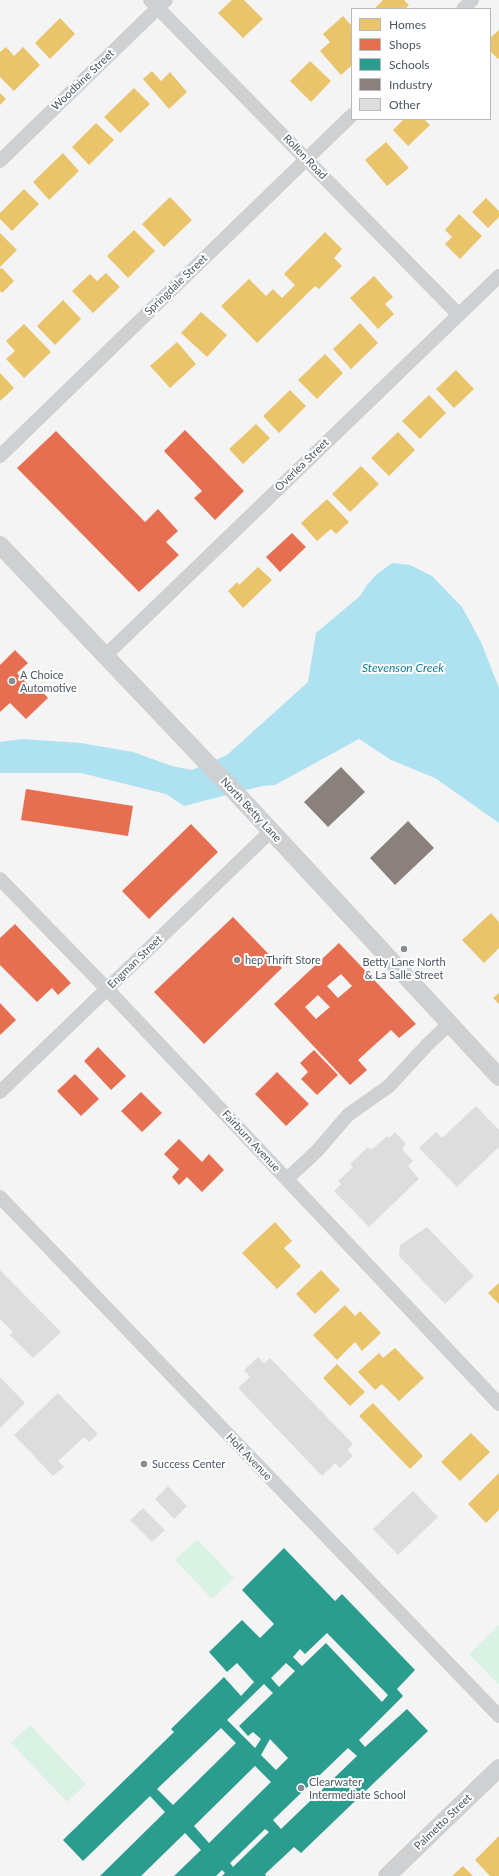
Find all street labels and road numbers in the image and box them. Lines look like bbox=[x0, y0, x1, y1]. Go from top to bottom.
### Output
street label: Woodbine Street bbox=[49, 47, 117, 113]
street label: Rollen Road bbox=[280, 132, 330, 182]
street label: Springdale Street bbox=[142, 252, 210, 318]
street label: Overlea Street bbox=[272, 436, 332, 494]
street label: North Betty Lane bbox=[218, 775, 284, 845]
street label: Engman Street bbox=[105, 933, 165, 991]
street label: Fairburn Avenue bbox=[219, 1108, 283, 1174]
street label: Holt Avenue bbox=[223, 1431, 275, 1483]
street label: Palmetto Street bbox=[412, 1791, 474, 1853]

